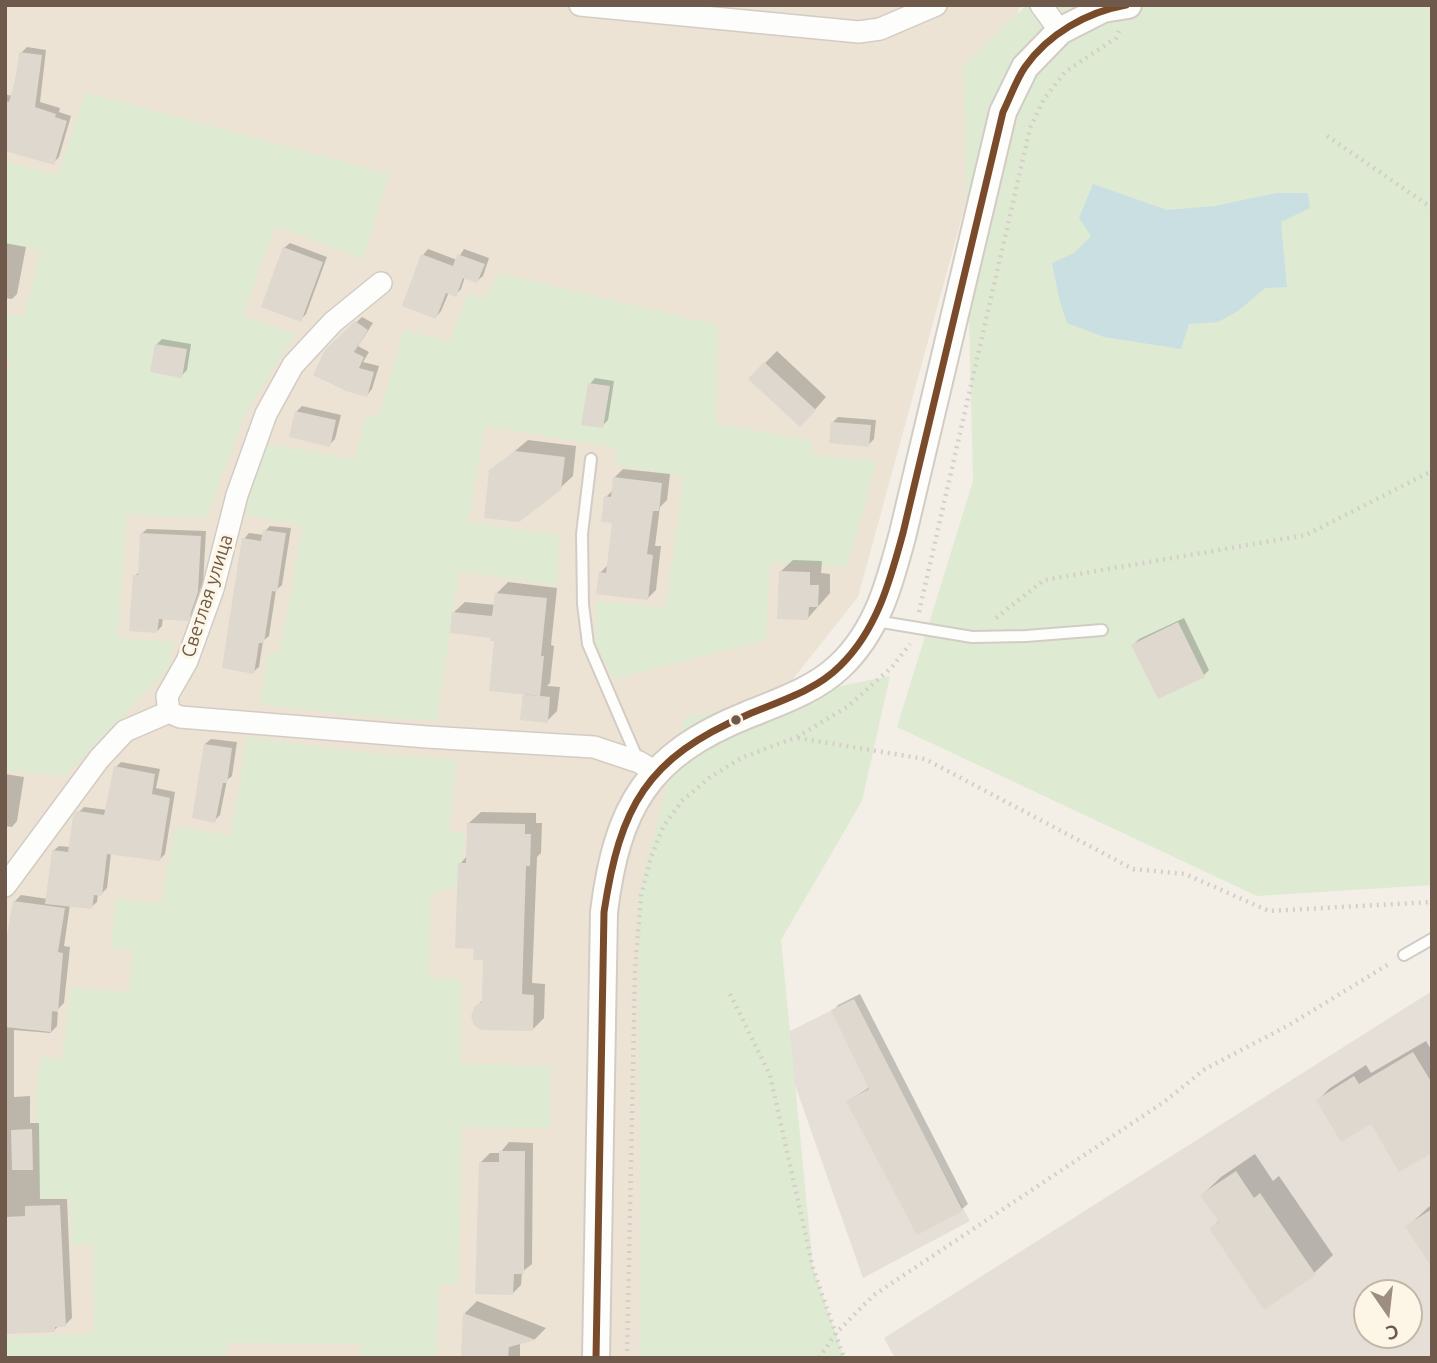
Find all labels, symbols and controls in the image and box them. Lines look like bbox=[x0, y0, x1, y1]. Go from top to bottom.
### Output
street label: Светлая улица bbox=[176, 532, 238, 660]
unlabelled marker bbox=[729, 713, 743, 727]
north arrow bbox=[1353, 1279, 1423, 1349]
text: С bbox=[1384, 1320, 1401, 1345]

